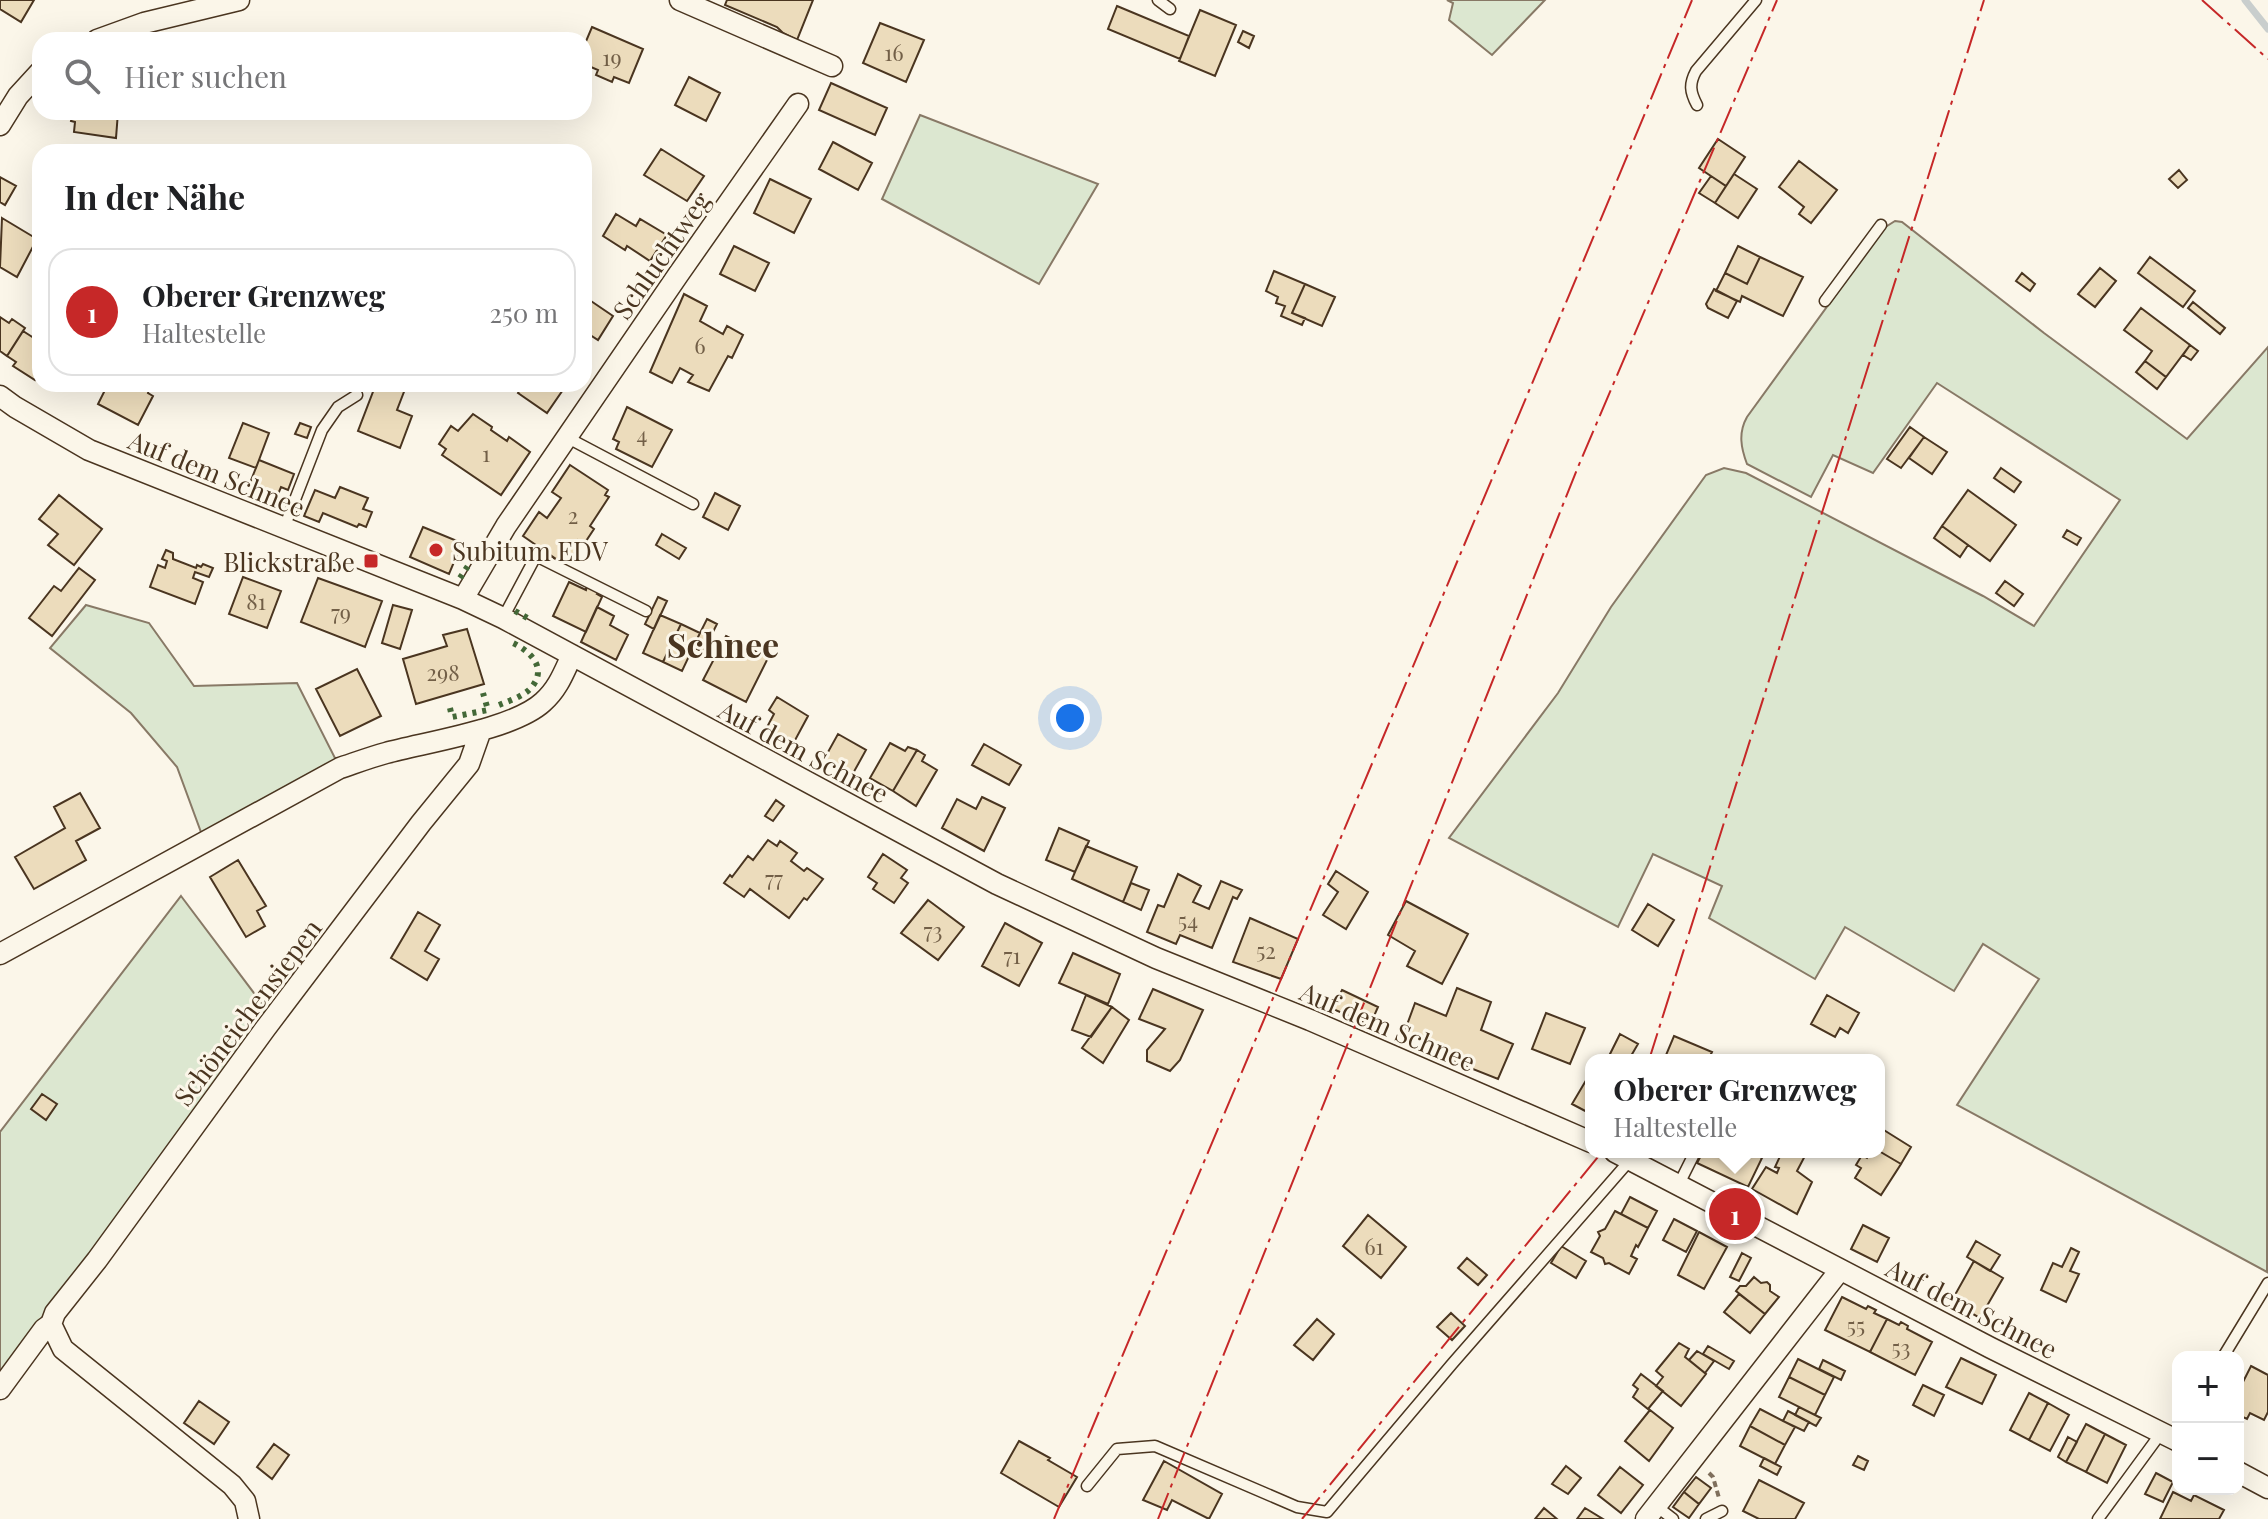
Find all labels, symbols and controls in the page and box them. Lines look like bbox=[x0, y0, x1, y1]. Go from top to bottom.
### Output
search box bbox=[32, 32, 592, 120]
house number: 16 bbox=[884, 37, 904, 67]
house number: 19 bbox=[602, 42, 622, 72]
icon: search bbox=[60, 54, 104, 98]
text: Hier suchen bbox=[124, 56, 287, 96]
text: In der Nähe bbox=[64, 173, 245, 219]
street label: Schluchtweg bbox=[604, 184, 718, 326]
text: Oberer Grenzweg bbox=[142, 275, 385, 315]
text: 1 bbox=[87, 295, 97, 330]
text: 250 m bbox=[490, 295, 558, 330]
text: Haltestelle bbox=[142, 315, 266, 350]
house number: 6 bbox=[694, 330, 706, 360]
house number: 4 bbox=[637, 419, 648, 449]
street label: Auf dem Schnee bbox=[123, 421, 310, 524]
house number: 1 bbox=[482, 438, 490, 468]
house number: 2 bbox=[568, 500, 578, 530]
place label: Subitum EDV bbox=[452, 533, 608, 568]
marker: Subitum EDV bbox=[427, 541, 445, 559]
place label: Blickstraße bbox=[223, 544, 355, 579]
marker: Blickstraße bbox=[362, 552, 380, 570]
house number: 81 bbox=[246, 586, 266, 616]
house number: 79 bbox=[331, 597, 351, 627]
district label: Schnee bbox=[667, 621, 779, 667]
house number: 298 bbox=[426, 657, 460, 687]
street label: Auf dem Schnee bbox=[712, 691, 895, 810]
your location bbox=[1050, 698, 1090, 738]
house number: 77 bbox=[765, 863, 783, 893]
house number: 54 bbox=[1178, 905, 1198, 935]
street label: Schöneichensiepen bbox=[165, 911, 329, 1112]
house number: 73 bbox=[924, 915, 942, 945]
house number: 52 bbox=[1256, 935, 1276, 965]
house number: 71 bbox=[1003, 940, 1021, 970]
street label: Auf dem Schnee bbox=[1294, 973, 1481, 1079]
popup bbox=[1585, 1054, 1885, 1158]
text: Oberer Grenzweg bbox=[1613, 1069, 1857, 1109]
text: Haltestelle bbox=[1613, 1109, 1737, 1144]
pin: 1 bbox=[1709, 1184, 1761, 1244]
house number: 61 bbox=[1364, 1231, 1384, 1261]
street label: Auf dem Schnee bbox=[1880, 1249, 2063, 1366]
house number: 55 bbox=[1847, 1310, 1865, 1340]
house number: 53 bbox=[1891, 1332, 1911, 1362]
map controls bbox=[2172, 1351, 2244, 1495]
button: + bbox=[2172, 1351, 2244, 1423]
button: − bbox=[2172, 1423, 2244, 1495]

